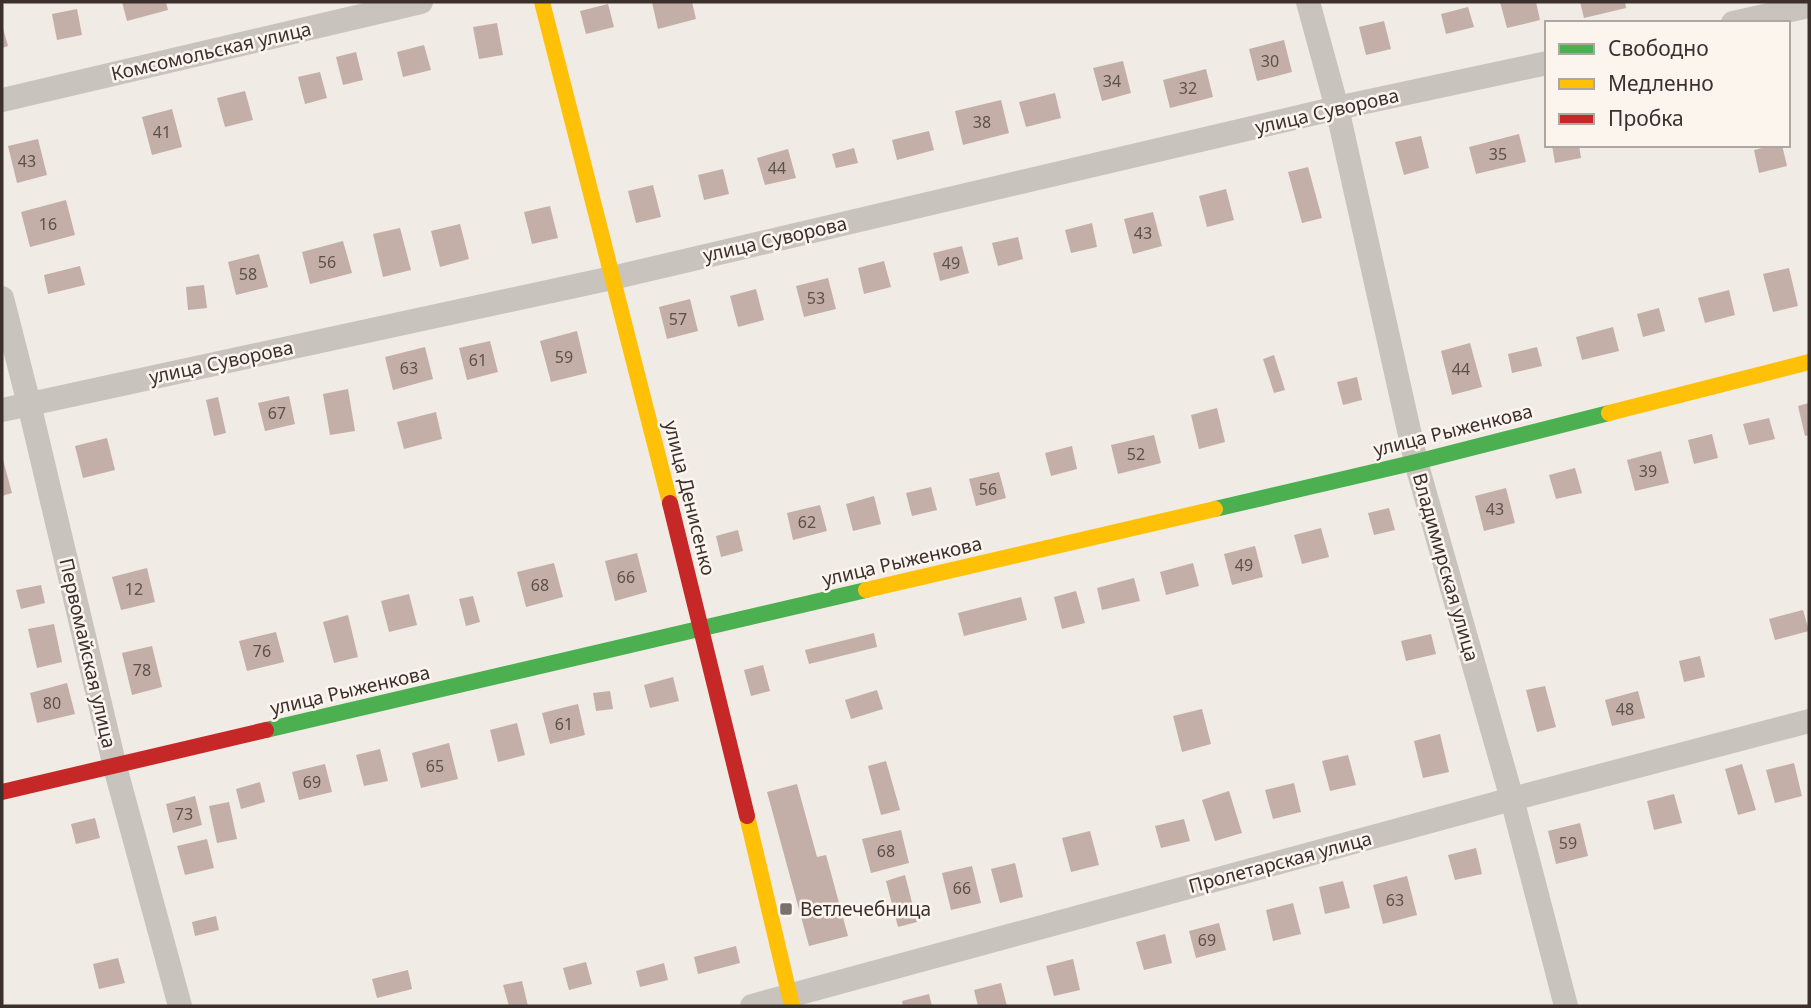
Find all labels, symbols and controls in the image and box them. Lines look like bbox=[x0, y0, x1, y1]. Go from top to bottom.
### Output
street label: Комсомольская улица bbox=[108, 15, 314, 87]
legend bbox=[1545, 21, 1790, 147]
text: Свободно bbox=[1608, 34, 1709, 62]
house number: 30 bbox=[1261, 50, 1279, 72]
text: Медленно bbox=[1608, 69, 1714, 97]
house number: 34 bbox=[1103, 70, 1121, 92]
house number: 32 bbox=[1179, 77, 1197, 99]
street label: улица Суворова bbox=[1253, 82, 1401, 140]
text: Пробка bbox=[1608, 104, 1684, 132]
house number: 38 bbox=[973, 111, 991, 133]
house number: 41 bbox=[153, 121, 171, 143]
house number: 35 bbox=[1489, 143, 1507, 165]
house number: 43 bbox=[18, 150, 36, 172]
house number: 44 bbox=[768, 157, 786, 179]
street label: улица Суворова bbox=[701, 210, 849, 268]
house number: 16 bbox=[39, 213, 57, 235]
house number: 43 bbox=[1134, 222, 1152, 244]
house number: 56 bbox=[318, 251, 336, 273]
house number: 49 bbox=[942, 252, 960, 274]
house number: 58 bbox=[239, 263, 257, 285]
house number: 53 bbox=[807, 287, 825, 309]
house number: 57 bbox=[669, 308, 687, 330]
street label: улица Суворова bbox=[147, 334, 295, 390]
house number: 59 bbox=[555, 346, 573, 368]
house number: 61 bbox=[469, 349, 487, 371]
house number: 63 bbox=[400, 357, 418, 379]
house number: 44 bbox=[1452, 358, 1470, 380]
street label: улица Рыженкова bbox=[1371, 398, 1535, 462]
house number: 67 bbox=[268, 402, 286, 424]
street label: улица Денисенко bbox=[658, 418, 722, 578]
house number: 52 bbox=[1127, 443, 1145, 465]
house number: 39 bbox=[1639, 460, 1657, 482]
street label: Владимирская улица bbox=[1407, 470, 1485, 664]
house number: 56 bbox=[979, 478, 997, 500]
house number: 43 bbox=[1486, 498, 1504, 520]
house number: 62 bbox=[798, 511, 816, 533]
street label: улица Рыженкова bbox=[820, 530, 984, 592]
house number: 49 bbox=[1235, 554, 1253, 576]
street label: Первомайская улица bbox=[53, 555, 123, 751]
house number: 66 bbox=[617, 566, 635, 588]
house number: 68 bbox=[531, 574, 549, 596]
house number: 12 bbox=[125, 578, 143, 600]
house number: 76 bbox=[253, 640, 271, 662]
house number: 78 bbox=[133, 659, 151, 681]
street label: улица Рыженкова bbox=[268, 659, 432, 721]
house number: 80 bbox=[43, 692, 61, 714]
house number: 48 bbox=[1616, 698, 1634, 720]
house number: 61 bbox=[555, 713, 573, 735]
house number: 65 bbox=[426, 755, 444, 777]
house number: 69 bbox=[303, 771, 321, 793]
house number: 73 bbox=[175, 803, 193, 825]
street label: Пролетарская улица bbox=[1186, 825, 1374, 899]
house number: 59 bbox=[1559, 832, 1577, 854]
house number: 68 bbox=[877, 840, 895, 862]
house number: 66 bbox=[953, 877, 971, 899]
house number: 63 bbox=[1386, 889, 1404, 911]
place label: Ветлечебница bbox=[800, 896, 931, 922]
marker: Ветлечебница bbox=[778, 901, 794, 917]
house number: 69 bbox=[1198, 929, 1216, 951]

